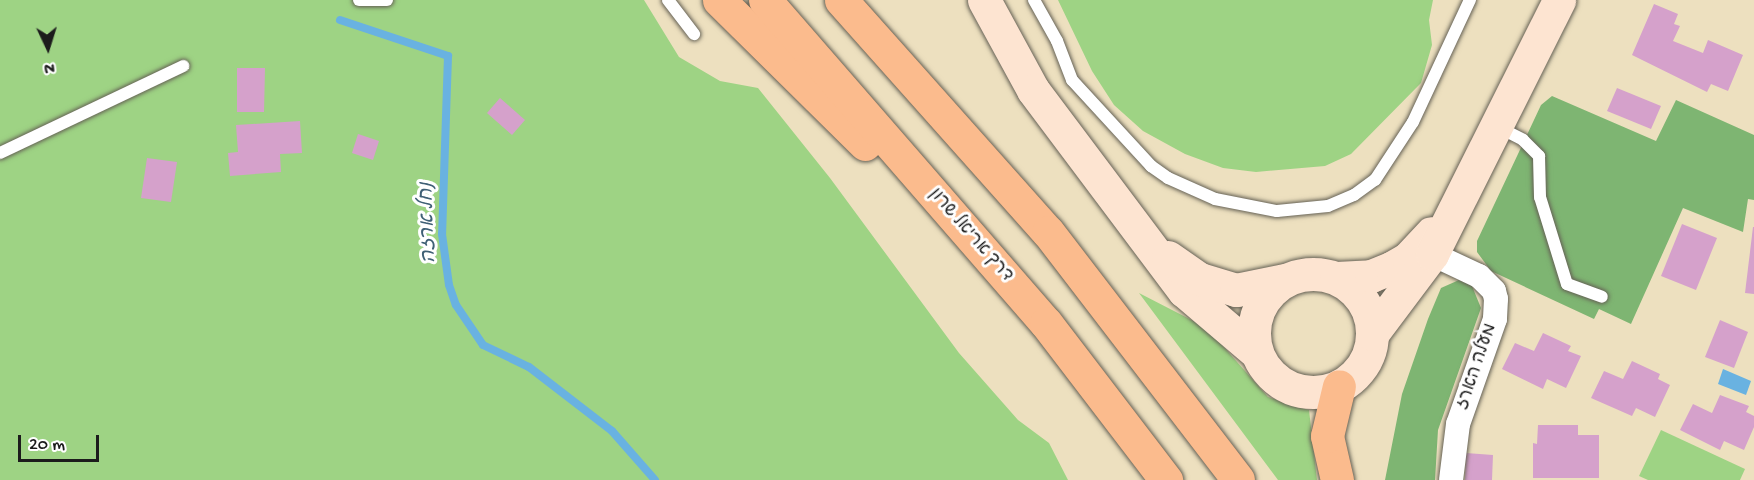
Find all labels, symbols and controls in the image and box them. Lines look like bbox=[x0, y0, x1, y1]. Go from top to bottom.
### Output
north arrow bbox=[18, 18, 78, 78]
text: N bbox=[43, 57, 55, 76]
water label: נחל ארזה bbox=[416, 182, 442, 264]
street label: דרך אריאל שרון bbox=[923, 185, 1017, 287]
street label: מעלה הארז bbox=[1453, 321, 1503, 413]
scale bar bbox=[21, 423, 102, 461]
text: 20 m bbox=[29, 435, 65, 456]

